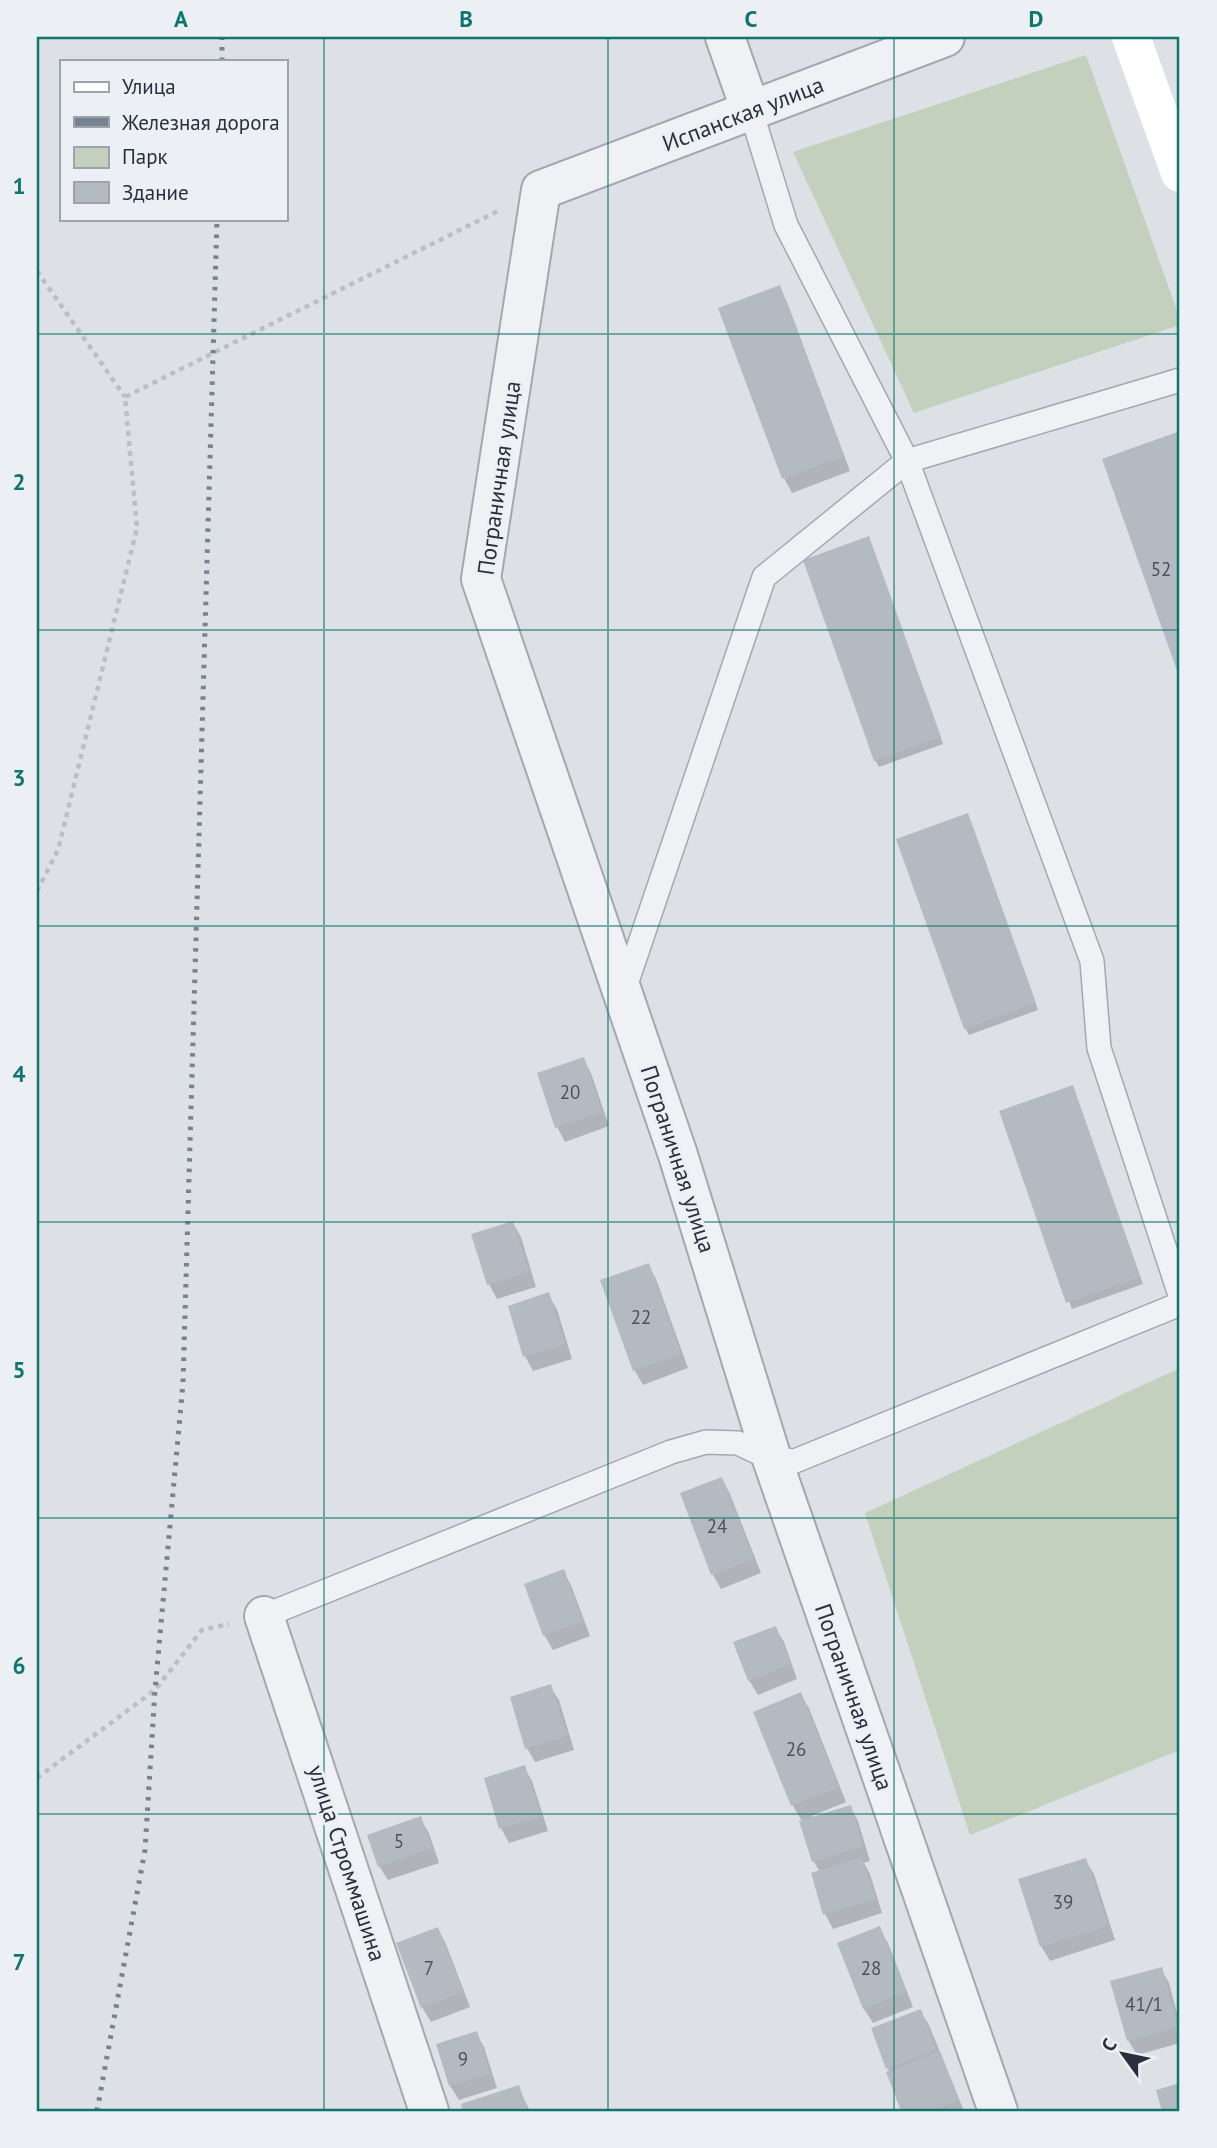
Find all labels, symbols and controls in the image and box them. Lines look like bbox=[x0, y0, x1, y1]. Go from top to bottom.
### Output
text: A bbox=[174, 4, 188, 33]
text: B bbox=[459, 4, 473, 33]
text: C bbox=[745, 4, 758, 33]
text: D bbox=[1029, 4, 1043, 33]
legend bbox=[60, 60, 287, 220]
street label: Испанская улица bbox=[658, 69, 828, 158]
text: Улица bbox=[122, 73, 176, 100]
text: Железная дорога bbox=[121, 109, 280, 136]
text: Парк bbox=[122, 143, 168, 170]
text: 1 bbox=[12, 171, 26, 200]
text: Здание bbox=[122, 179, 189, 206]
street label: Пограничная улица bbox=[471, 379, 526, 577]
text: 2 bbox=[12, 467, 26, 496]
house number: 52 bbox=[1151, 557, 1171, 581]
text: 3 bbox=[12, 763, 26, 792]
text: 4 bbox=[12, 1059, 26, 1088]
street label: Пограничная улица bbox=[634, 1061, 722, 1256]
house number: 20 bbox=[560, 1080, 580, 1104]
house number: 22 bbox=[631, 1305, 651, 1329]
text: 5 bbox=[12, 1355, 26, 1384]
house number: 24 bbox=[707, 1514, 727, 1538]
street label: Пограничная улица bbox=[809, 1600, 900, 1794]
text: 6 bbox=[12, 1651, 26, 1680]
house number: 26 bbox=[786, 1737, 806, 1761]
street label: улица Строммашина bbox=[302, 1761, 393, 1965]
house number: 5 bbox=[394, 1829, 404, 1853]
house number: 39 bbox=[1053, 1890, 1073, 1914]
text: 7 bbox=[12, 1947, 26, 1976]
house number: 7 bbox=[424, 1956, 434, 1980]
house number: 28 bbox=[861, 1956, 881, 1980]
house number: 41/1 bbox=[1125, 1992, 1163, 2016]
north arrow bbox=[1088, 2018, 1158, 2088]
text: С bbox=[1096, 2033, 1122, 2056]
house number: 9 bbox=[458, 2047, 468, 2071]

